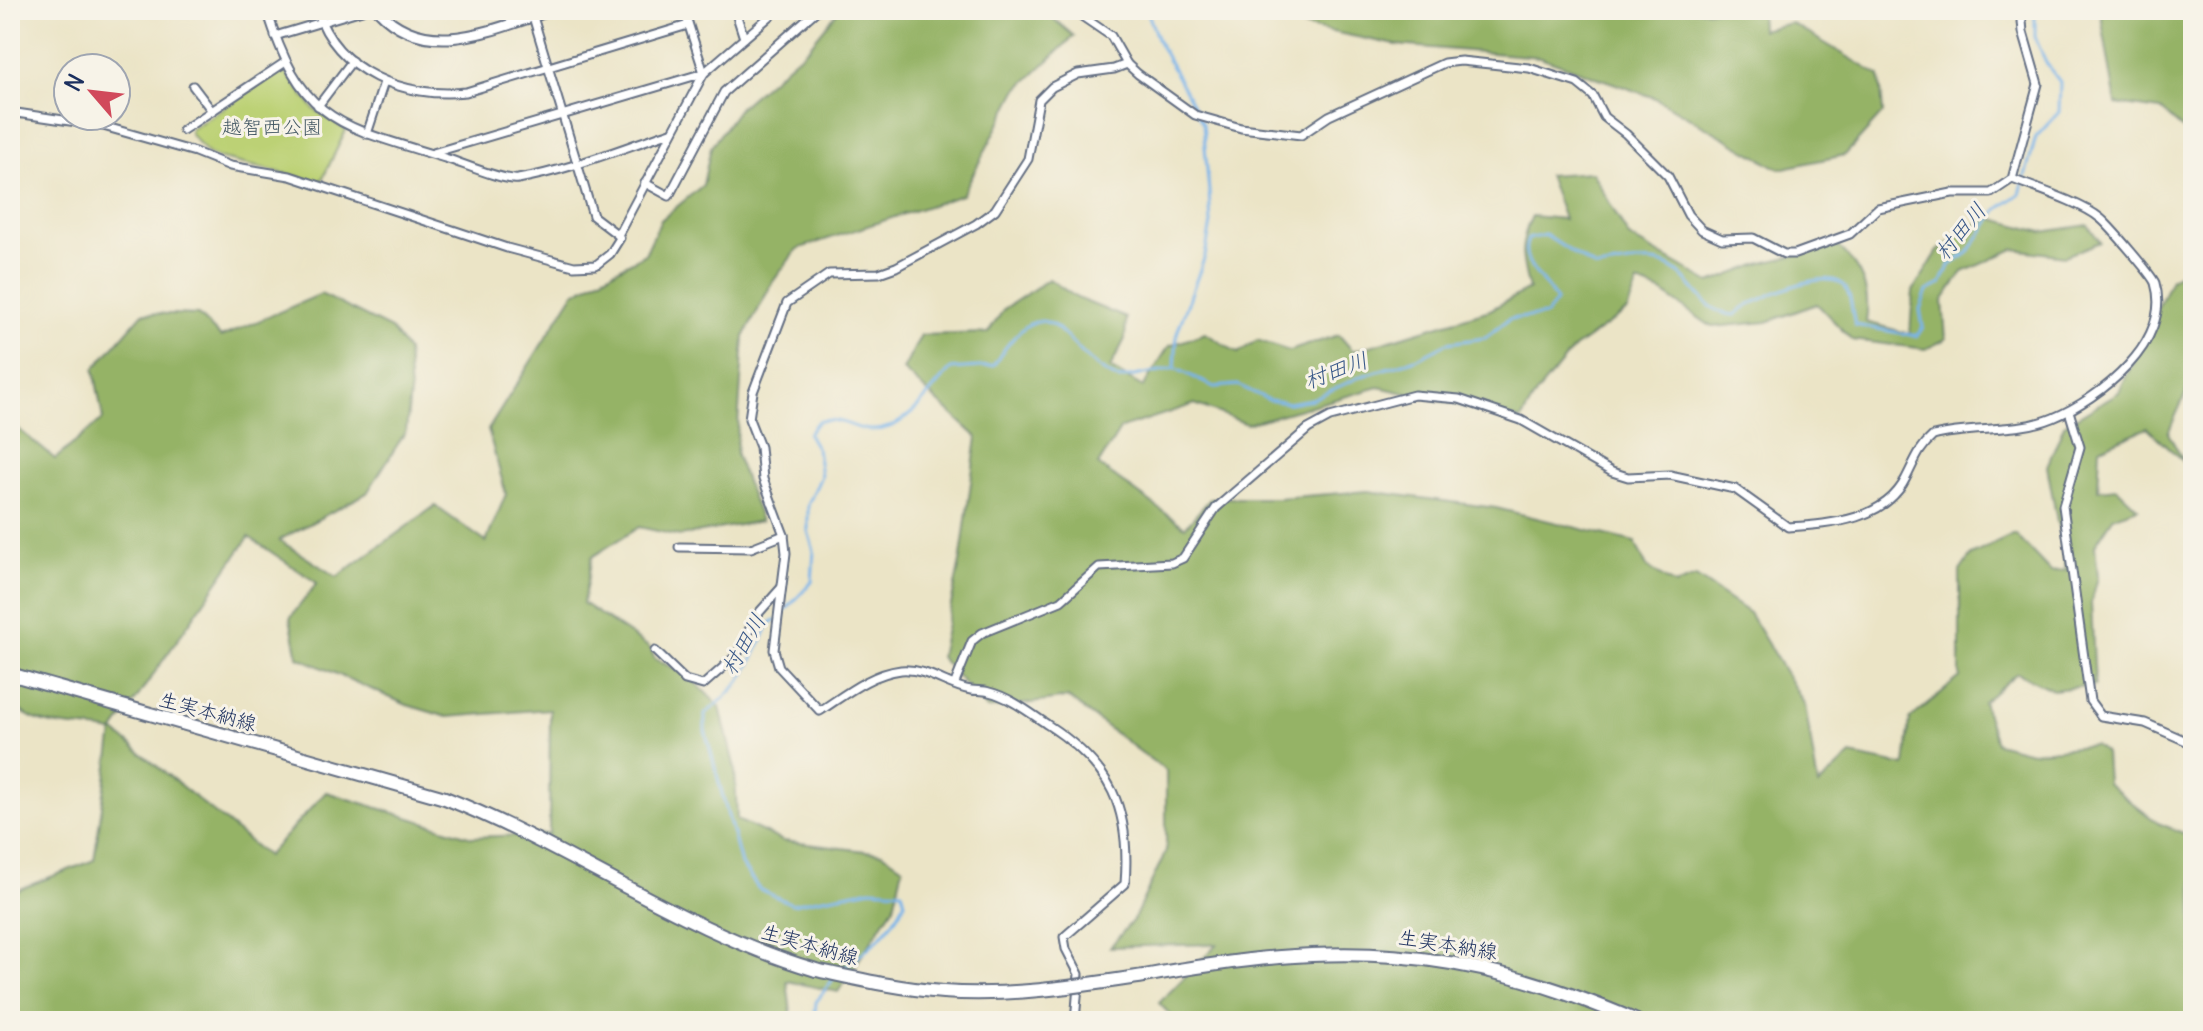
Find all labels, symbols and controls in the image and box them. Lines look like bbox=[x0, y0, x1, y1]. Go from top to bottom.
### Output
north arrow bbox=[52, 52, 132, 132]
text: N bbox=[58, 69, 90, 96]
park label: 越智西公園 bbox=[222, 114, 322, 139]
water label: 村田川 bbox=[1928, 197, 1992, 265]
water label: 村田川 bbox=[1300, 346, 1372, 394]
water label: 村田川 bbox=[714, 608, 772, 680]
street label: 生実本納線 bbox=[156, 686, 260, 736]
street label: 生実本納線 bbox=[758, 918, 862, 970]
street label: 生実本納線 bbox=[1397, 924, 1499, 964]

